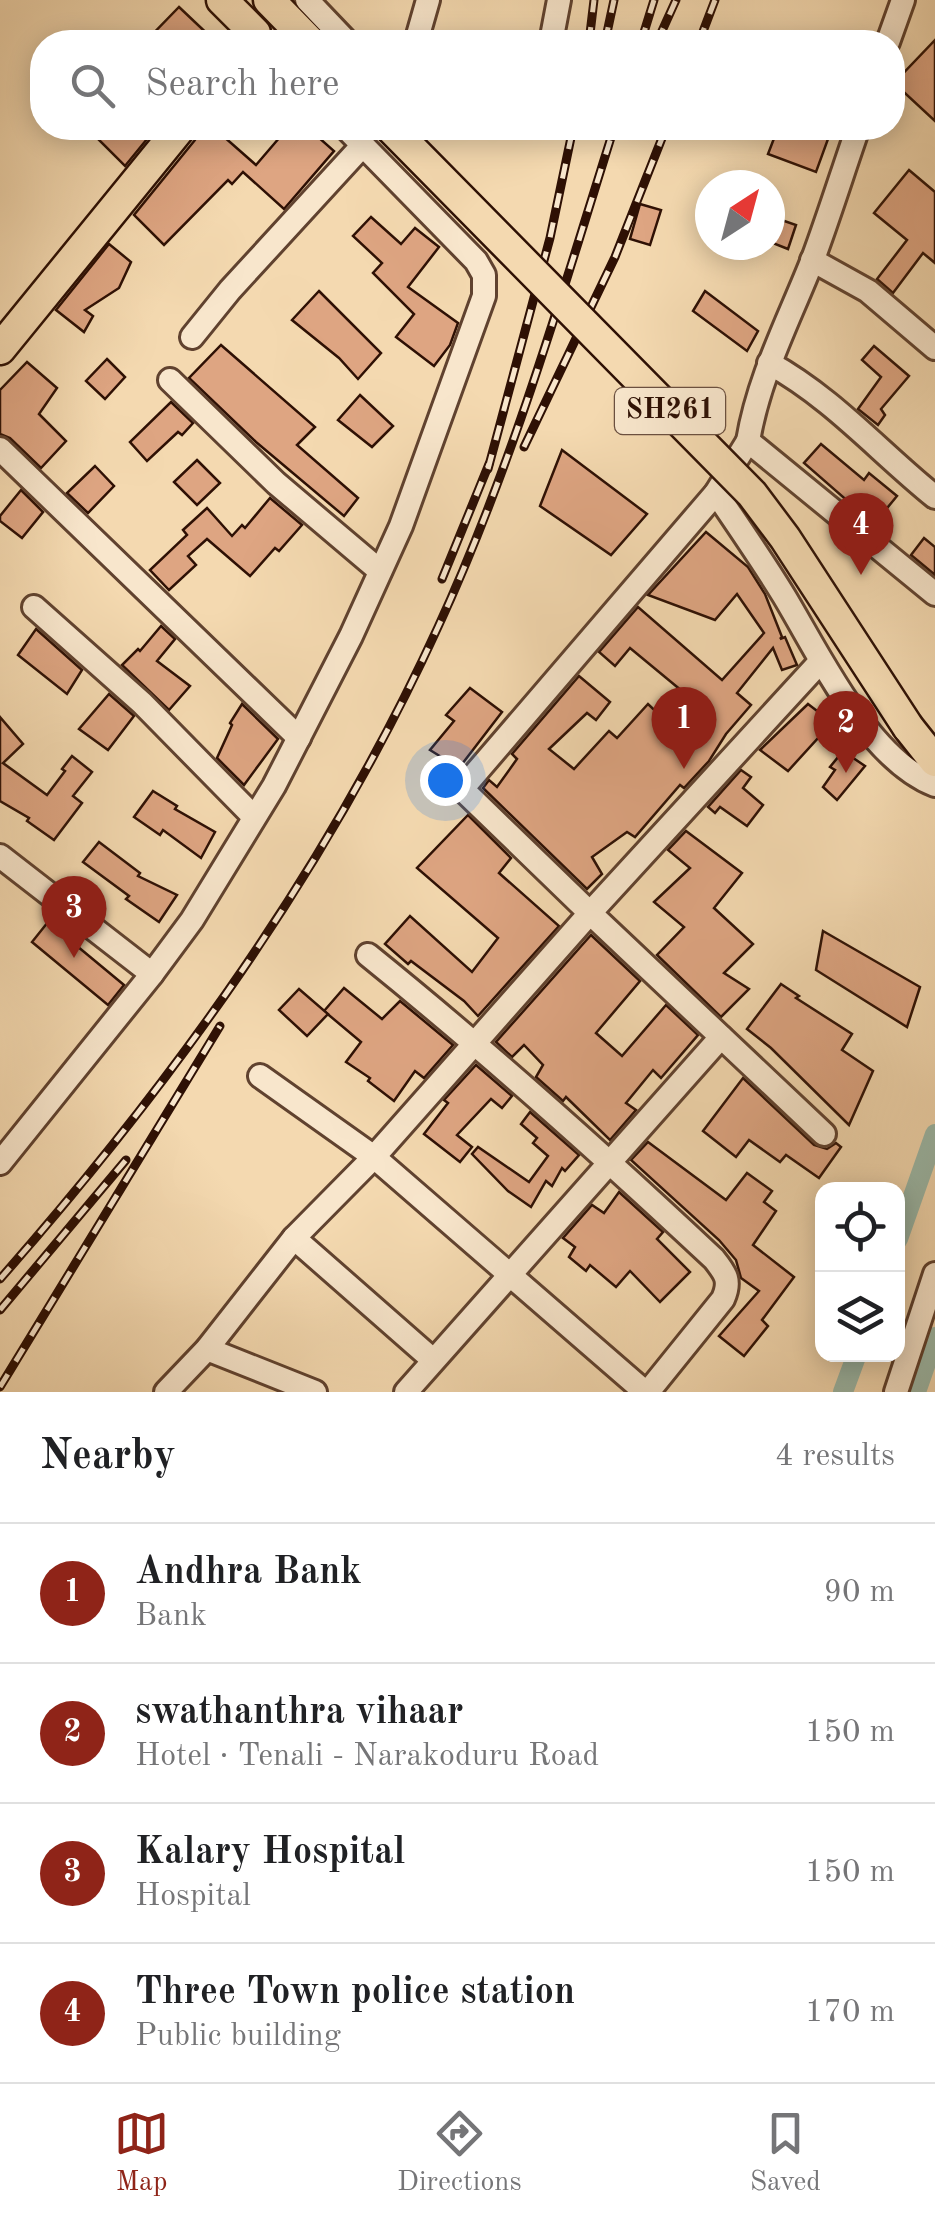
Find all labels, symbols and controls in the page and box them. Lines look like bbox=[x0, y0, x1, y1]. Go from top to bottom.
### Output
search box bbox=[30, 30, 905, 140]
icon: search bbox=[65, 58, 120, 113]
text: Search here bbox=[145, 66, 340, 104]
north arrow bbox=[695, 170, 785, 260]
road number: SH261 bbox=[615, 388, 725, 434]
pin: 4 bbox=[828, 492, 894, 575]
pin: 1 bbox=[652, 686, 716, 769]
pin: 2 bbox=[814, 690, 878, 773]
your location bbox=[420, 755, 471, 806]
pin: 3 bbox=[42, 876, 106, 958]
map controls bbox=[815, 1182, 905, 1362]
button: locate bbox=[815, 1182, 905, 1272]
button: layers bbox=[815, 1272, 905, 1362]
text: Nearby bbox=[40, 1436, 176, 1478]
text: 4 results bbox=[775, 1441, 895, 1473]
text: Andhra Bank bbox=[135, 1554, 362, 1592]
text: 1 bbox=[63, 1577, 82, 1609]
text: 90 m bbox=[824, 1577, 895, 1609]
text: Bank bbox=[135, 1601, 207, 1633]
text: swathanthra vihaar bbox=[135, 1694, 463, 1732]
text: 2 bbox=[63, 1717, 82, 1749]
text: 150 m bbox=[805, 1717, 895, 1749]
text: Hotel · Tenali - Narakoduru Road bbox=[135, 1741, 599, 1773]
text: Kalary Hospital bbox=[135, 1834, 405, 1872]
text: 3 bbox=[63, 1857, 82, 1889]
text: 150 m bbox=[805, 1857, 895, 1889]
text: Hospital bbox=[135, 1881, 251, 1913]
text: Three Town police station bbox=[135, 1974, 575, 2012]
text: 4 bbox=[63, 1997, 82, 2029]
text: 170 m bbox=[805, 1997, 895, 2029]
text: Public building bbox=[135, 2021, 341, 2053]
tab: Map bbox=[114, 2106, 169, 2201]
tab: Directions bbox=[397, 2106, 522, 2201]
tab: Saved bbox=[750, 2106, 821, 2201]

